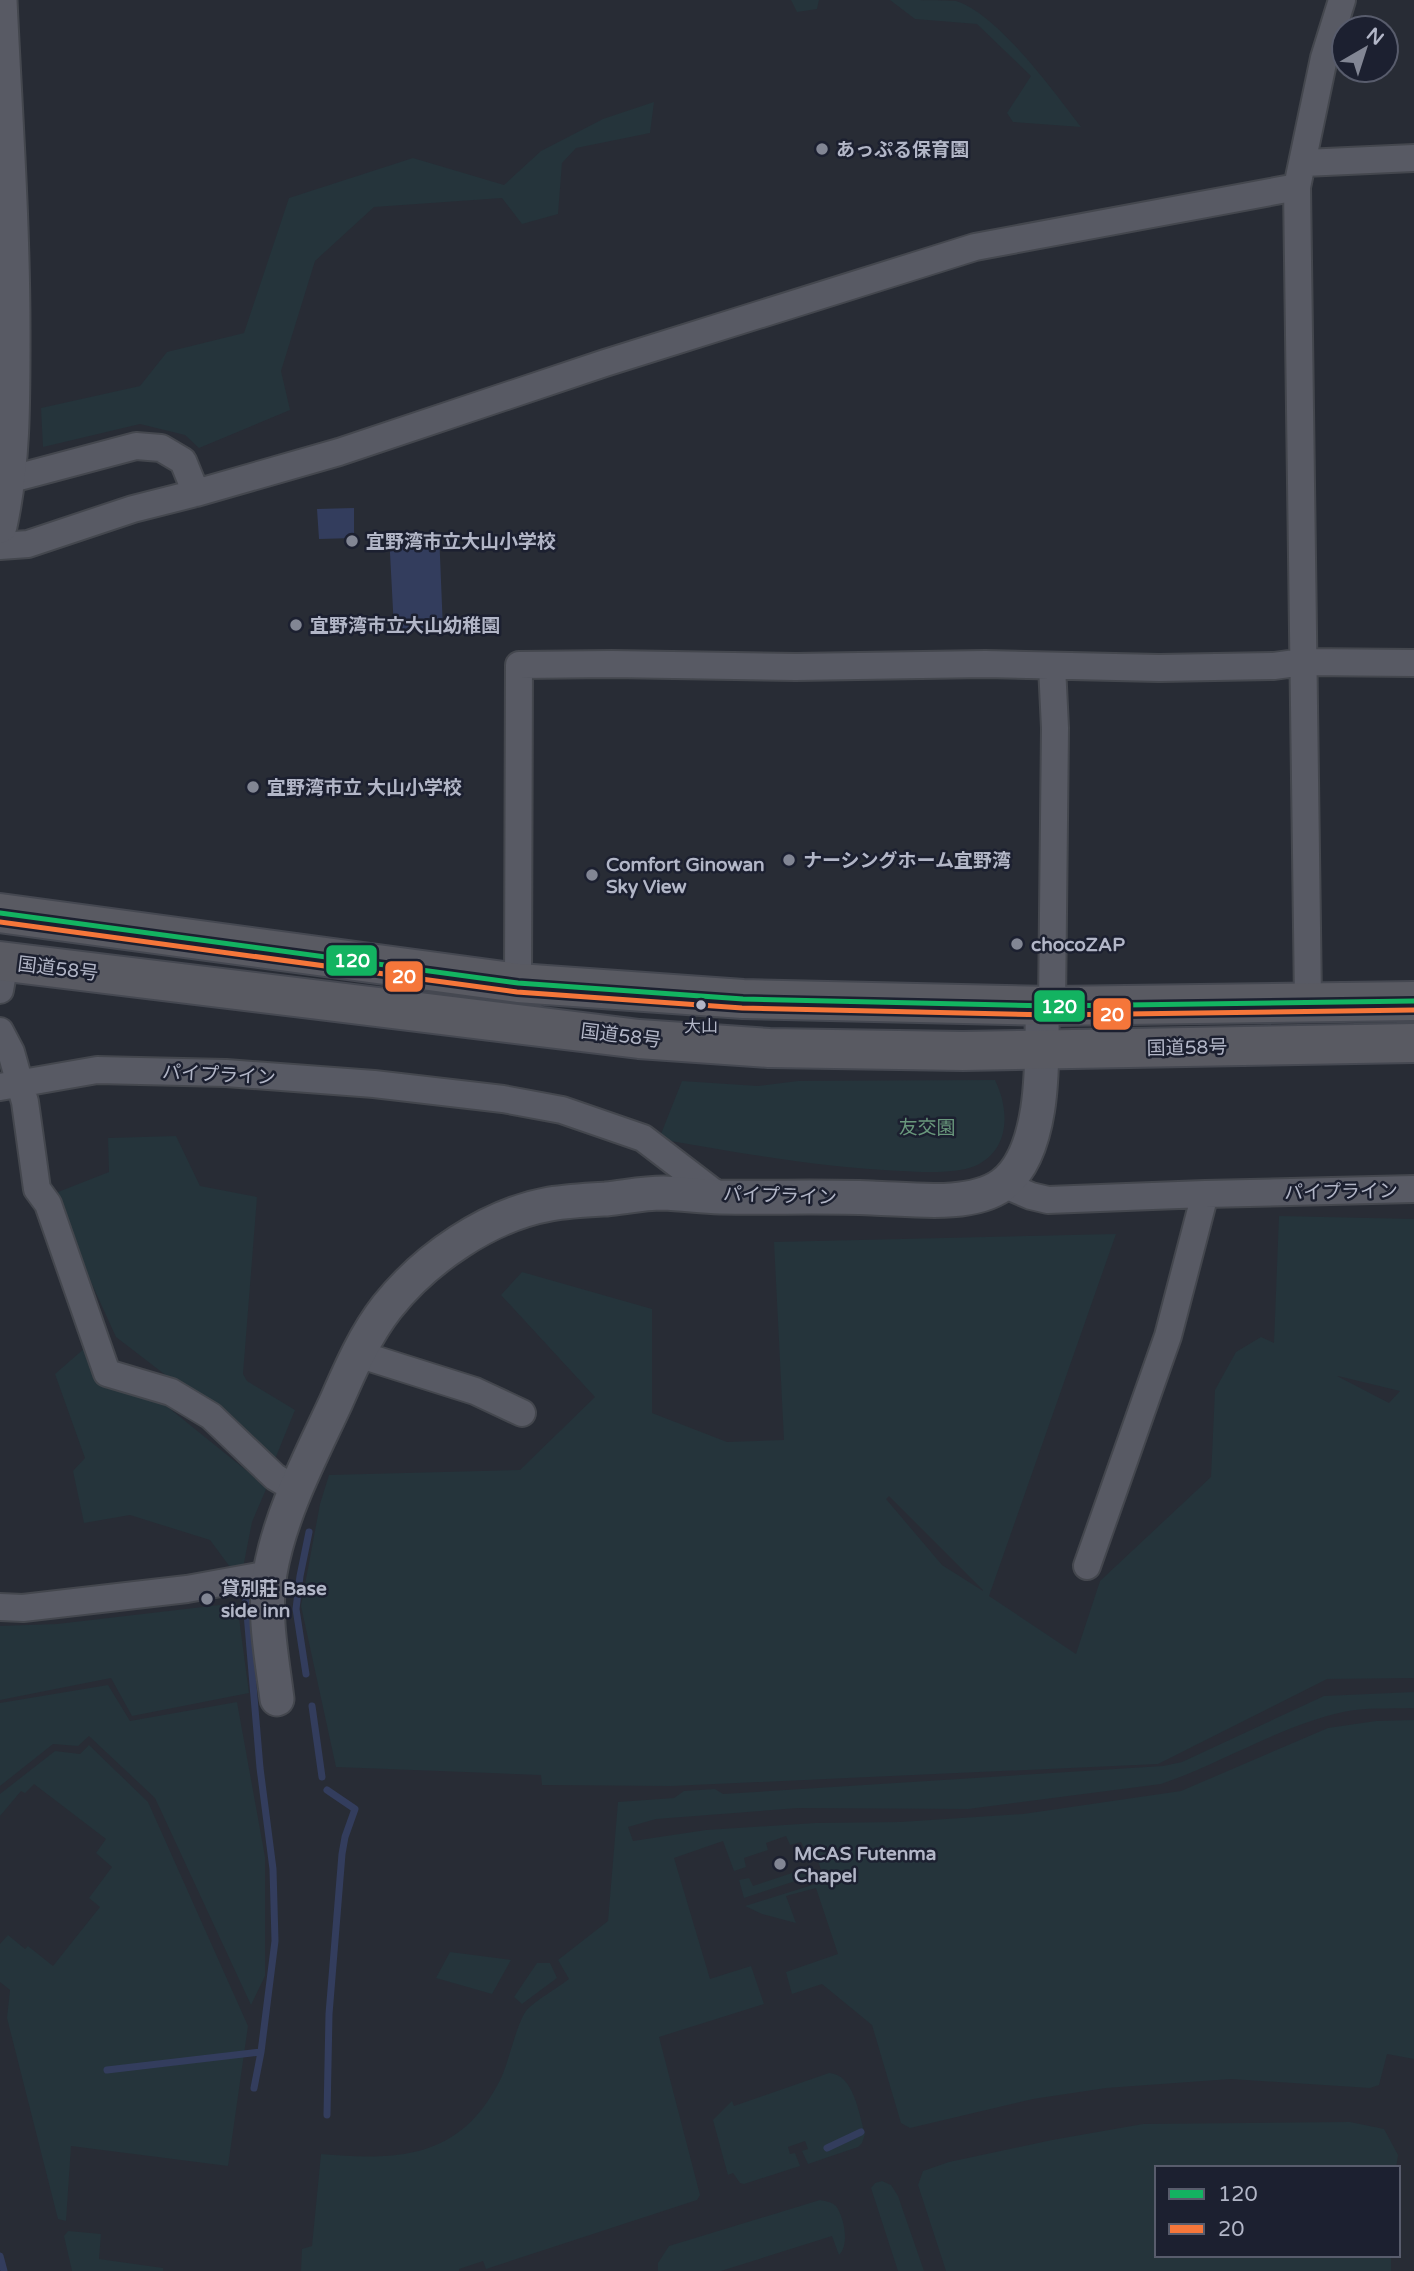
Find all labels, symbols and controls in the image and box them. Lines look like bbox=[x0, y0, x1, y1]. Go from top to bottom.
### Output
north arrow bbox=[1330, 14, 1400, 84]
text: N bbox=[1362, 23, 1388, 50]
place label: あっぷる保育園 bbox=[836, 139, 969, 161]
marker: あっぷる保育園 bbox=[814, 141, 830, 157]
place label: 宜野湾市立大山小学校 bbox=[366, 531, 556, 553]
marker: 宜野湾市立大山小学校 bbox=[344, 533, 360, 549]
place label: 宜野湾市立大山幼稚園 bbox=[310, 615, 500, 637]
marker: 宜野湾市立大山幼稚園 bbox=[288, 617, 304, 633]
place label: 宜野湾市立 大山小学校 bbox=[267, 777, 462, 799]
marker: 宜野湾市立 大山小学校 bbox=[245, 779, 261, 795]
place label: ナーシングホーム宜野湾 bbox=[803, 850, 1011, 872]
marker: ナーシングホーム宜野湾 bbox=[781, 852, 797, 868]
place label: Comfort Ginowan Sky View bbox=[606, 854, 765, 899]
marker: Comfort Ginowan Sky View bbox=[584, 867, 600, 883]
place label: chocoZAP bbox=[1031, 934, 1125, 956]
marker: chocoZAP bbox=[1009, 936, 1025, 952]
line badge: 120 bbox=[325, 944, 378, 977]
text: 120 bbox=[334, 950, 370, 972]
street label: 国道58号 bbox=[16, 953, 99, 985]
line badge: 20 bbox=[384, 960, 424, 993]
text: 20 bbox=[392, 966, 416, 988]
line badge: 120 bbox=[1033, 989, 1086, 1023]
text: 120 bbox=[1041, 996, 1077, 1018]
line badge: 20 bbox=[1092, 997, 1132, 1031]
marker: 大山 bbox=[694, 998, 708, 1012]
text: 20 bbox=[1100, 1004, 1124, 1026]
place label: 大山 bbox=[684, 1016, 718, 1037]
street label: 国道58号 bbox=[579, 1020, 662, 1052]
street label: 国道58号 bbox=[1146, 1036, 1228, 1060]
street label: パイプライン bbox=[161, 1061, 276, 1089]
park label: 友交園 bbox=[898, 1117, 956, 1139]
street label: パイプライン bbox=[1284, 1180, 1398, 1204]
street label: パイプライン bbox=[723, 1183, 837, 1209]
place label: 貸別莊 Base side inn bbox=[221, 1578, 327, 1622]
marker: 貸別莊 Base side inn bbox=[199, 1591, 215, 1607]
place label: MCAS Futenma Chapel bbox=[794, 1843, 936, 1888]
marker: MCAS Futenma Chapel bbox=[772, 1856, 788, 1872]
legend bbox=[1155, 2166, 1400, 2257]
text: 120 bbox=[1218, 2182, 1258, 2207]
text: 20 bbox=[1218, 2217, 1244, 2242]

